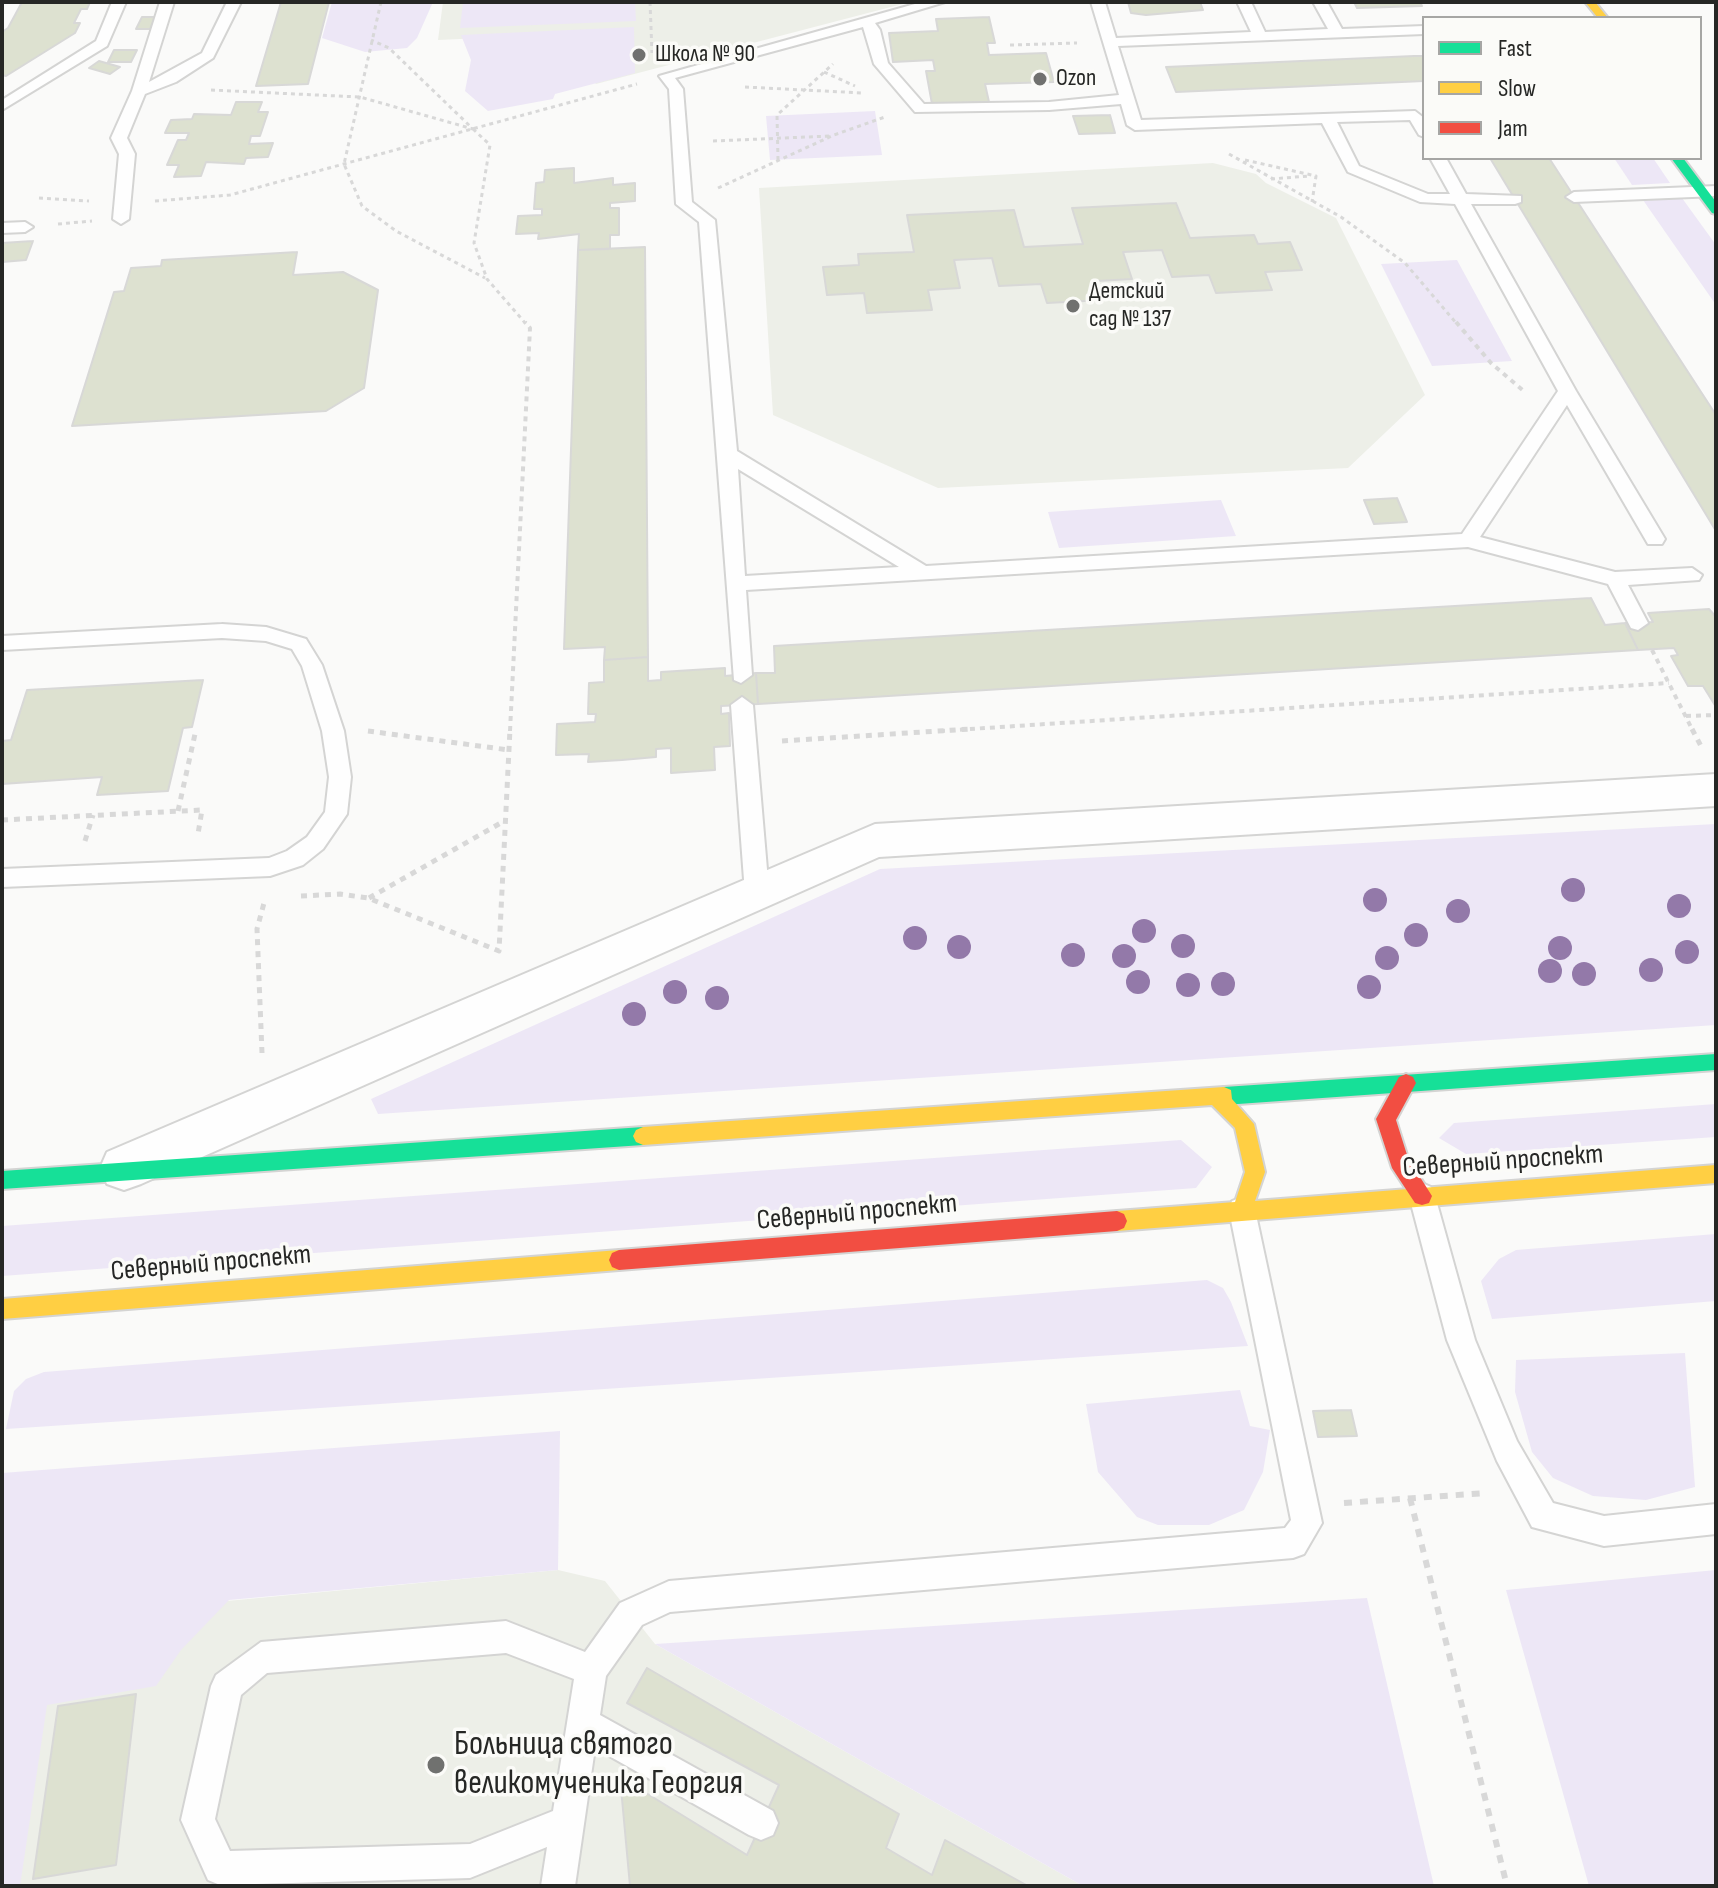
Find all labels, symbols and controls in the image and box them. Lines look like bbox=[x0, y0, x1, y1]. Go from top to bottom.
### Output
legend bbox=[1422, 16, 1702, 160]
text: Fast bbox=[1498, 34, 1532, 63]
place label: Школа № 90 bbox=[655, 41, 755, 69]
marker: Школа № 90 bbox=[630, 46, 648, 64]
place label: Ozon bbox=[1056, 65, 1096, 93]
marker: Ozon bbox=[1031, 70, 1049, 88]
text: Slow bbox=[1498, 74, 1536, 103]
text: Jam bbox=[1498, 114, 1528, 143]
place label: Детский сад № 137 bbox=[1089, 278, 1171, 334]
marker: Детский сад № 137 bbox=[1064, 297, 1082, 315]
street label: Северный проспект bbox=[1402, 1138, 1604, 1186]
street label: Северный проспект bbox=[755, 1188, 959, 1238]
street label: Северный проспект bbox=[109, 1239, 313, 1289]
place label: Больница святого великомученика Георгия bbox=[454, 1725, 743, 1804]
marker: Больница святого великомученика Георгия bbox=[425, 1754, 447, 1776]

